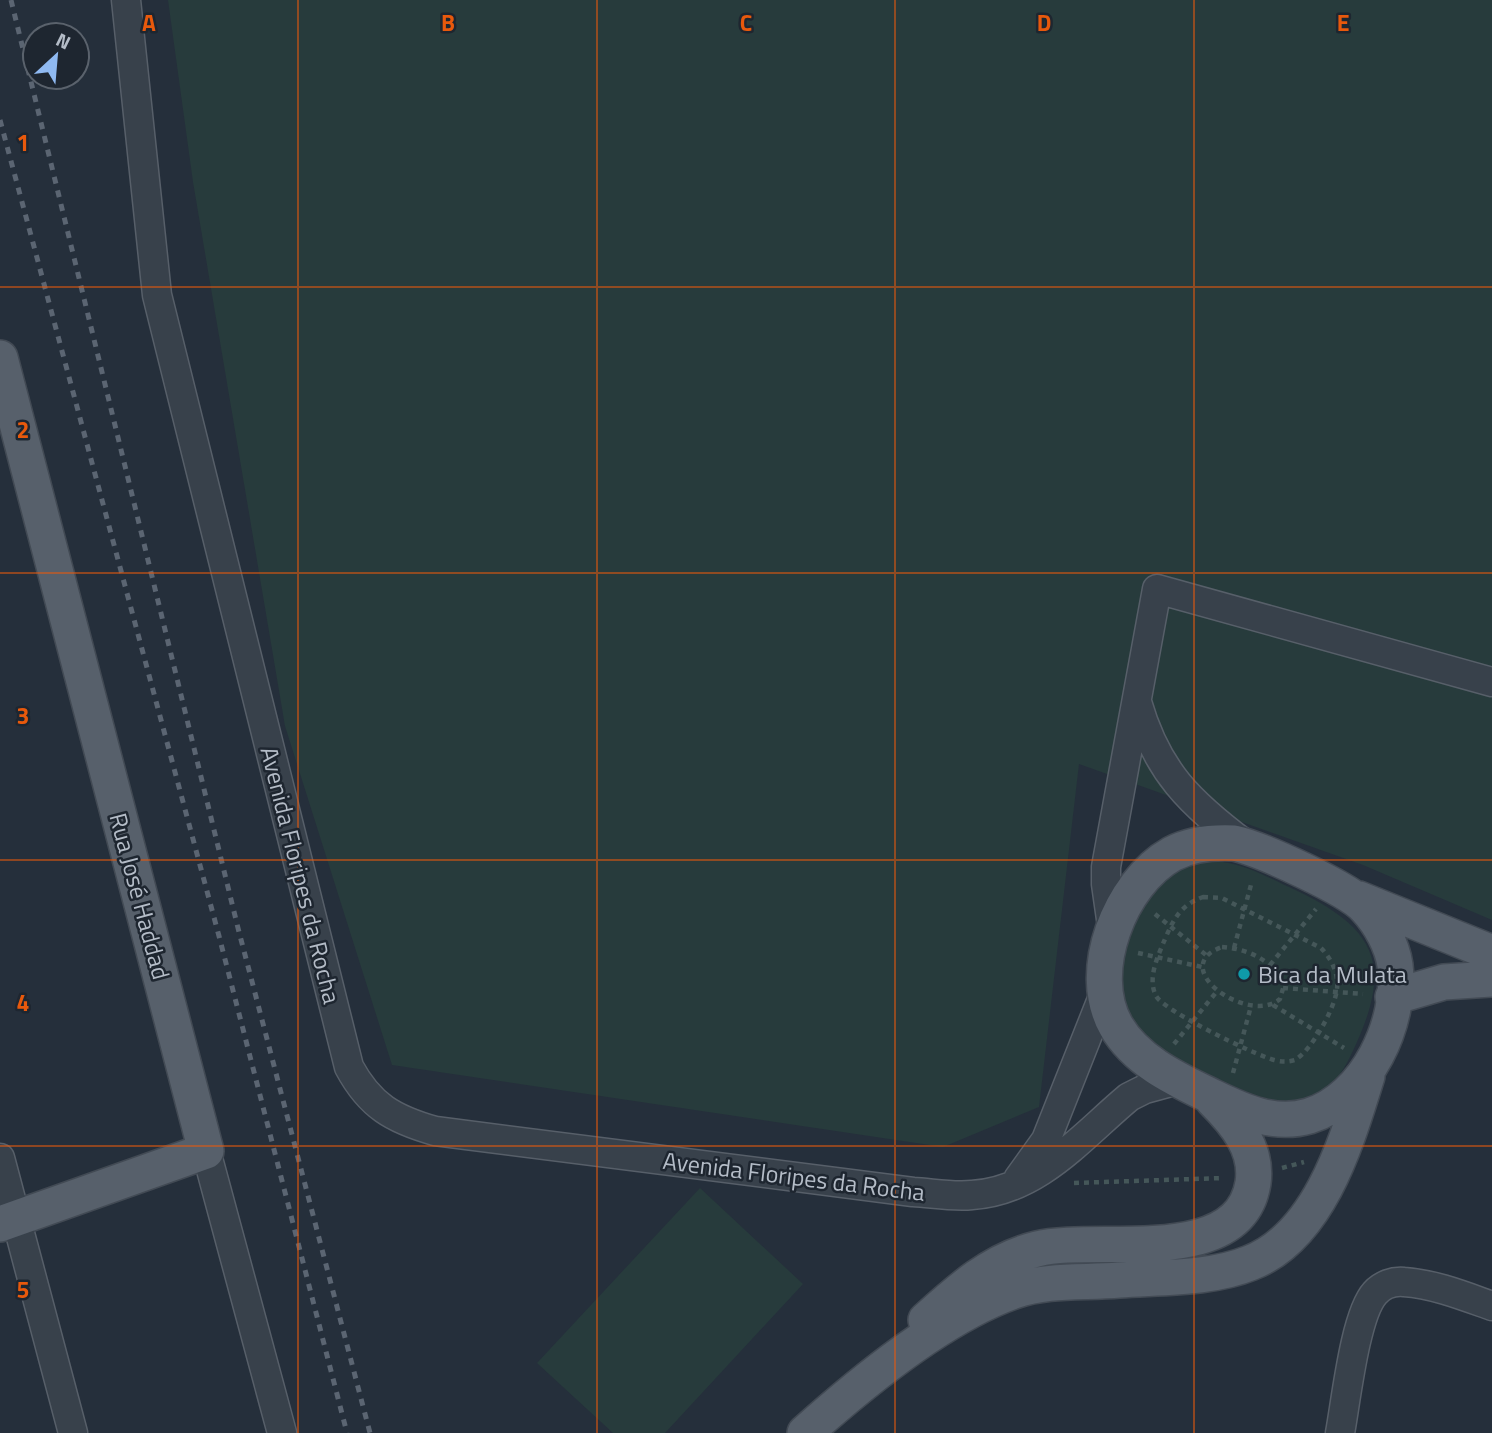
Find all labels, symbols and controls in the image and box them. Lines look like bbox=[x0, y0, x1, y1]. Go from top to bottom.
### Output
text: A bbox=[142, 5, 156, 40]
text: B bbox=[441, 5, 455, 40]
text: C bbox=[740, 5, 752, 40]
text: D bbox=[1037, 5, 1051, 40]
text: E bbox=[1337, 5, 1349, 40]
north arrow bbox=[21, 21, 91, 91]
text: N bbox=[51, 24, 76, 56]
text: 1 bbox=[17, 125, 29, 160]
text: 2 bbox=[17, 412, 29, 447]
text: 3 bbox=[17, 698, 29, 733]
street label: Avenida Floripes da Rocha bbox=[252, 743, 350, 1007]
street label: Rua José Haddad bbox=[100, 809, 180, 983]
place label: Bica da Mulata bbox=[1258, 956, 1407, 992]
marker: Bica da Mulata bbox=[1236, 966, 1252, 982]
text: 4 bbox=[17, 985, 29, 1020]
street label: Avenida Floripes da Rocha bbox=[661, 1142, 927, 1210]
text: 5 bbox=[17, 1272, 29, 1307]

